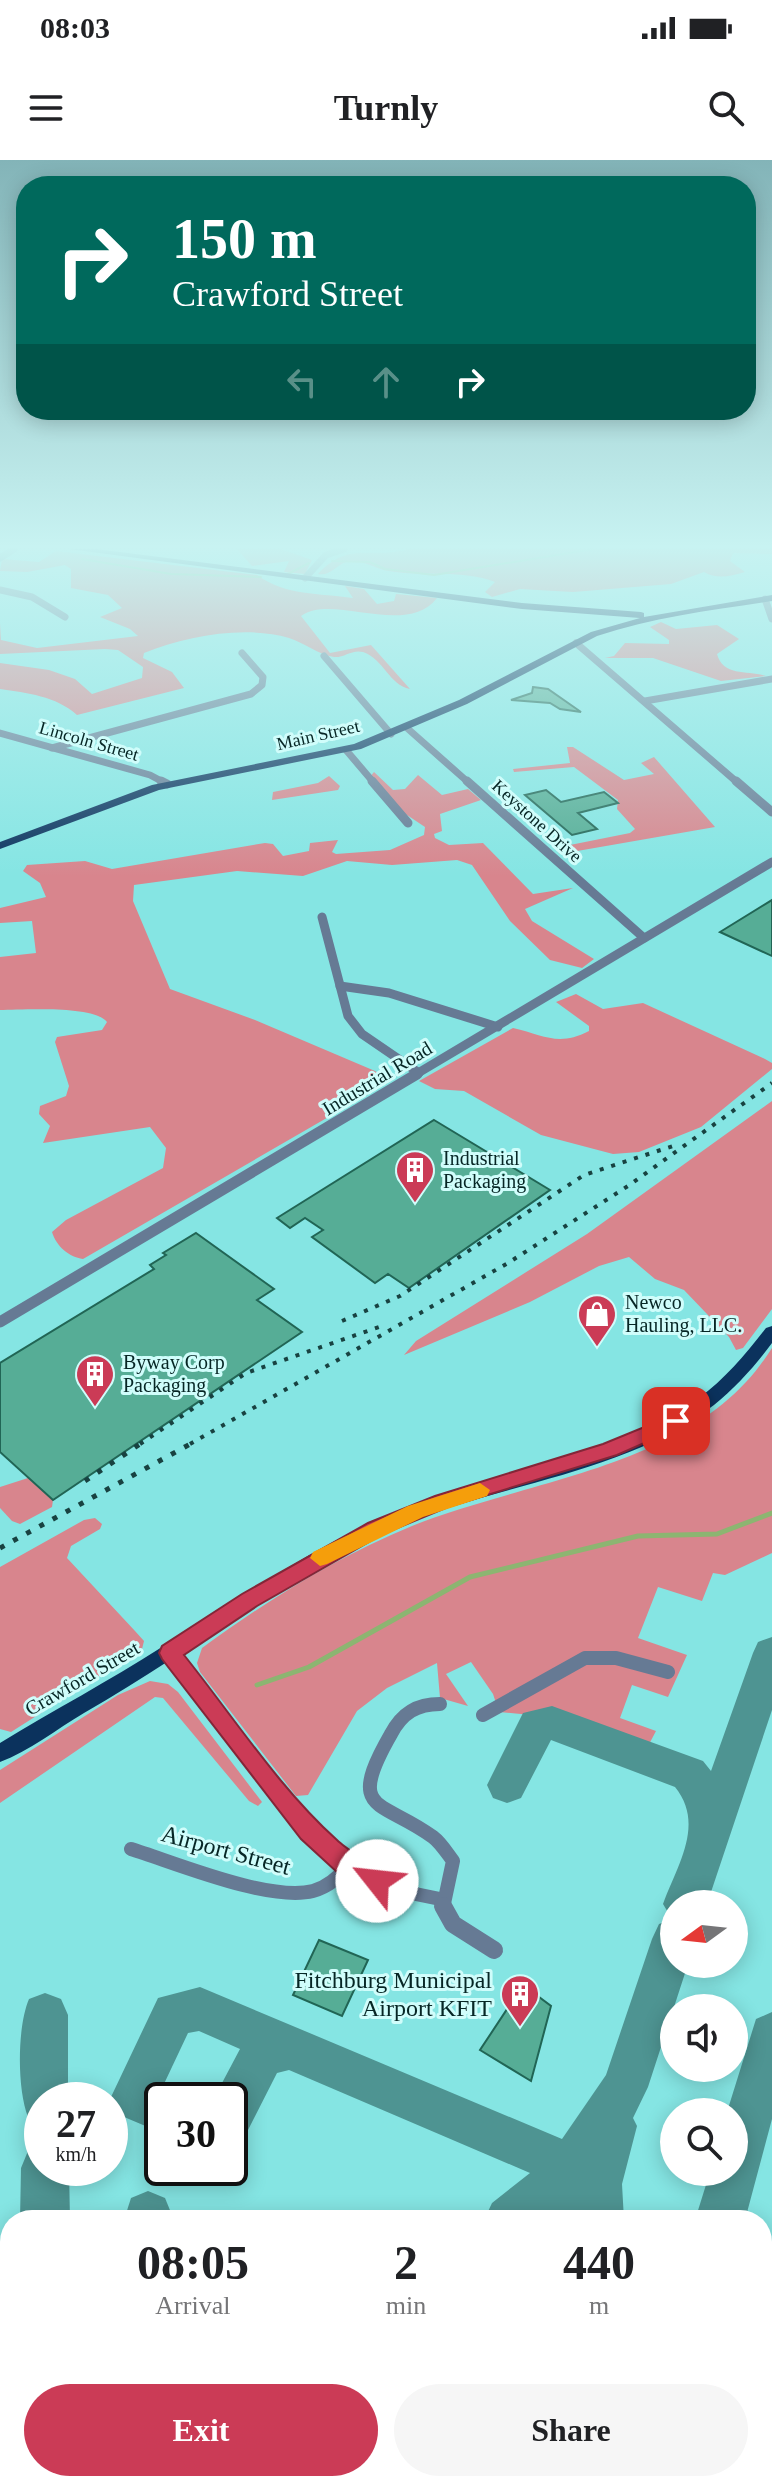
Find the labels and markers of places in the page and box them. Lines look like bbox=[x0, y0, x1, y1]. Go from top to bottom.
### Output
place label: Industrial Packaging bbox=[443, 1147, 526, 1193]
building icon: Industrial Packaging bbox=[394, 1149, 436, 1204]
place label: Newco Hauling, LLC. bbox=[625, 1291, 742, 1337]
shop icon: Newco Hauling, LLC. bbox=[576, 1293, 618, 1348]
place label: Byway Corp Packaging bbox=[123, 1351, 225, 1397]
building icon: Byway Corp Packaging bbox=[74, 1353, 116, 1408]
pin bbox=[642, 1387, 710, 1455]
place label: Fitchburg Municipal Airport KFIT bbox=[294, 1967, 492, 2021]
building icon: Fitchburg Municipal Airport KFIT bbox=[499, 1973, 541, 2028]

